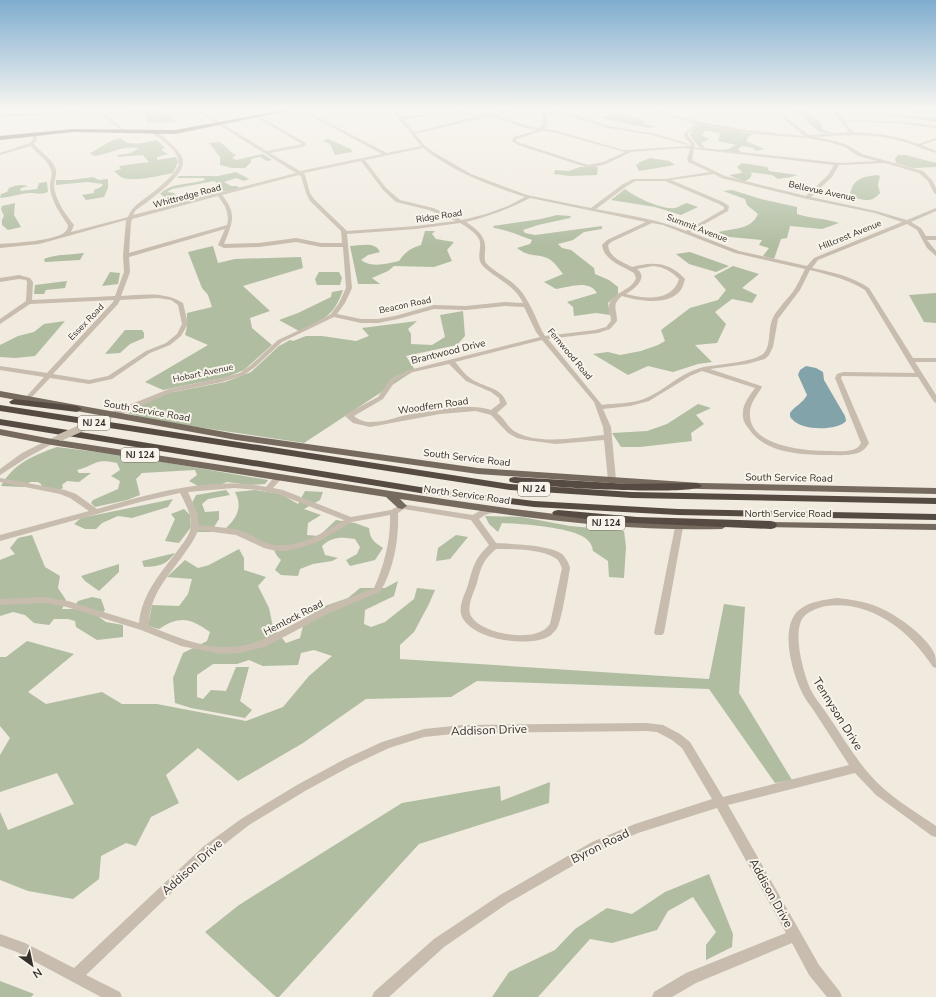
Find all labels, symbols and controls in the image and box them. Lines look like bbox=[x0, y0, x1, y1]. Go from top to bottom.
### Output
street label: Bellevue Avenue bbox=[787, 178, 857, 204]
street label: Whittredge Road bbox=[152, 181, 222, 211]
street label: Ridge Road bbox=[415, 206, 463, 226]
street label: Summit Avenue bbox=[665, 211, 729, 245]
street label: Hillcrest Avenue bbox=[817, 217, 883, 253]
street label: Beacon Road bbox=[378, 294, 432, 316]
street label: Essex Road bbox=[66, 301, 106, 343]
street label: Fernwood Road bbox=[545, 326, 595, 382]
street label: Brantwood Drive bbox=[409, 336, 487, 368]
street label: Hobart Avenue bbox=[172, 361, 234, 385]
street label: Woodfern Road bbox=[397, 394, 469, 418]
street label: South Service Road bbox=[102, 396, 191, 426]
road number: NJ 24 bbox=[78, 416, 110, 430]
street label: South Service Road bbox=[423, 446, 511, 470]
road number: NJ 124 bbox=[121, 448, 159, 462]
street label: South Service Road bbox=[745, 470, 833, 486]
street label: North Service Road bbox=[423, 482, 511, 508]
road number: NJ 24 bbox=[518, 482, 550, 496]
street label: North Service Road bbox=[744, 507, 832, 521]
road number: NJ 124 bbox=[587, 516, 625, 530]
street label: Hemlock Road bbox=[261, 597, 326, 639]
street label: Tennyson Drive bbox=[809, 675, 867, 753]
street label: Addison Drive bbox=[451, 721, 527, 739]
street label: Byron Road bbox=[568, 825, 632, 867]
street label: Addison Drive bbox=[158, 836, 226, 898]
street label: Addison Drive bbox=[746, 856, 796, 930]
north arrow bbox=[12, 945, 52, 985]
text: N bbox=[30, 964, 45, 981]

